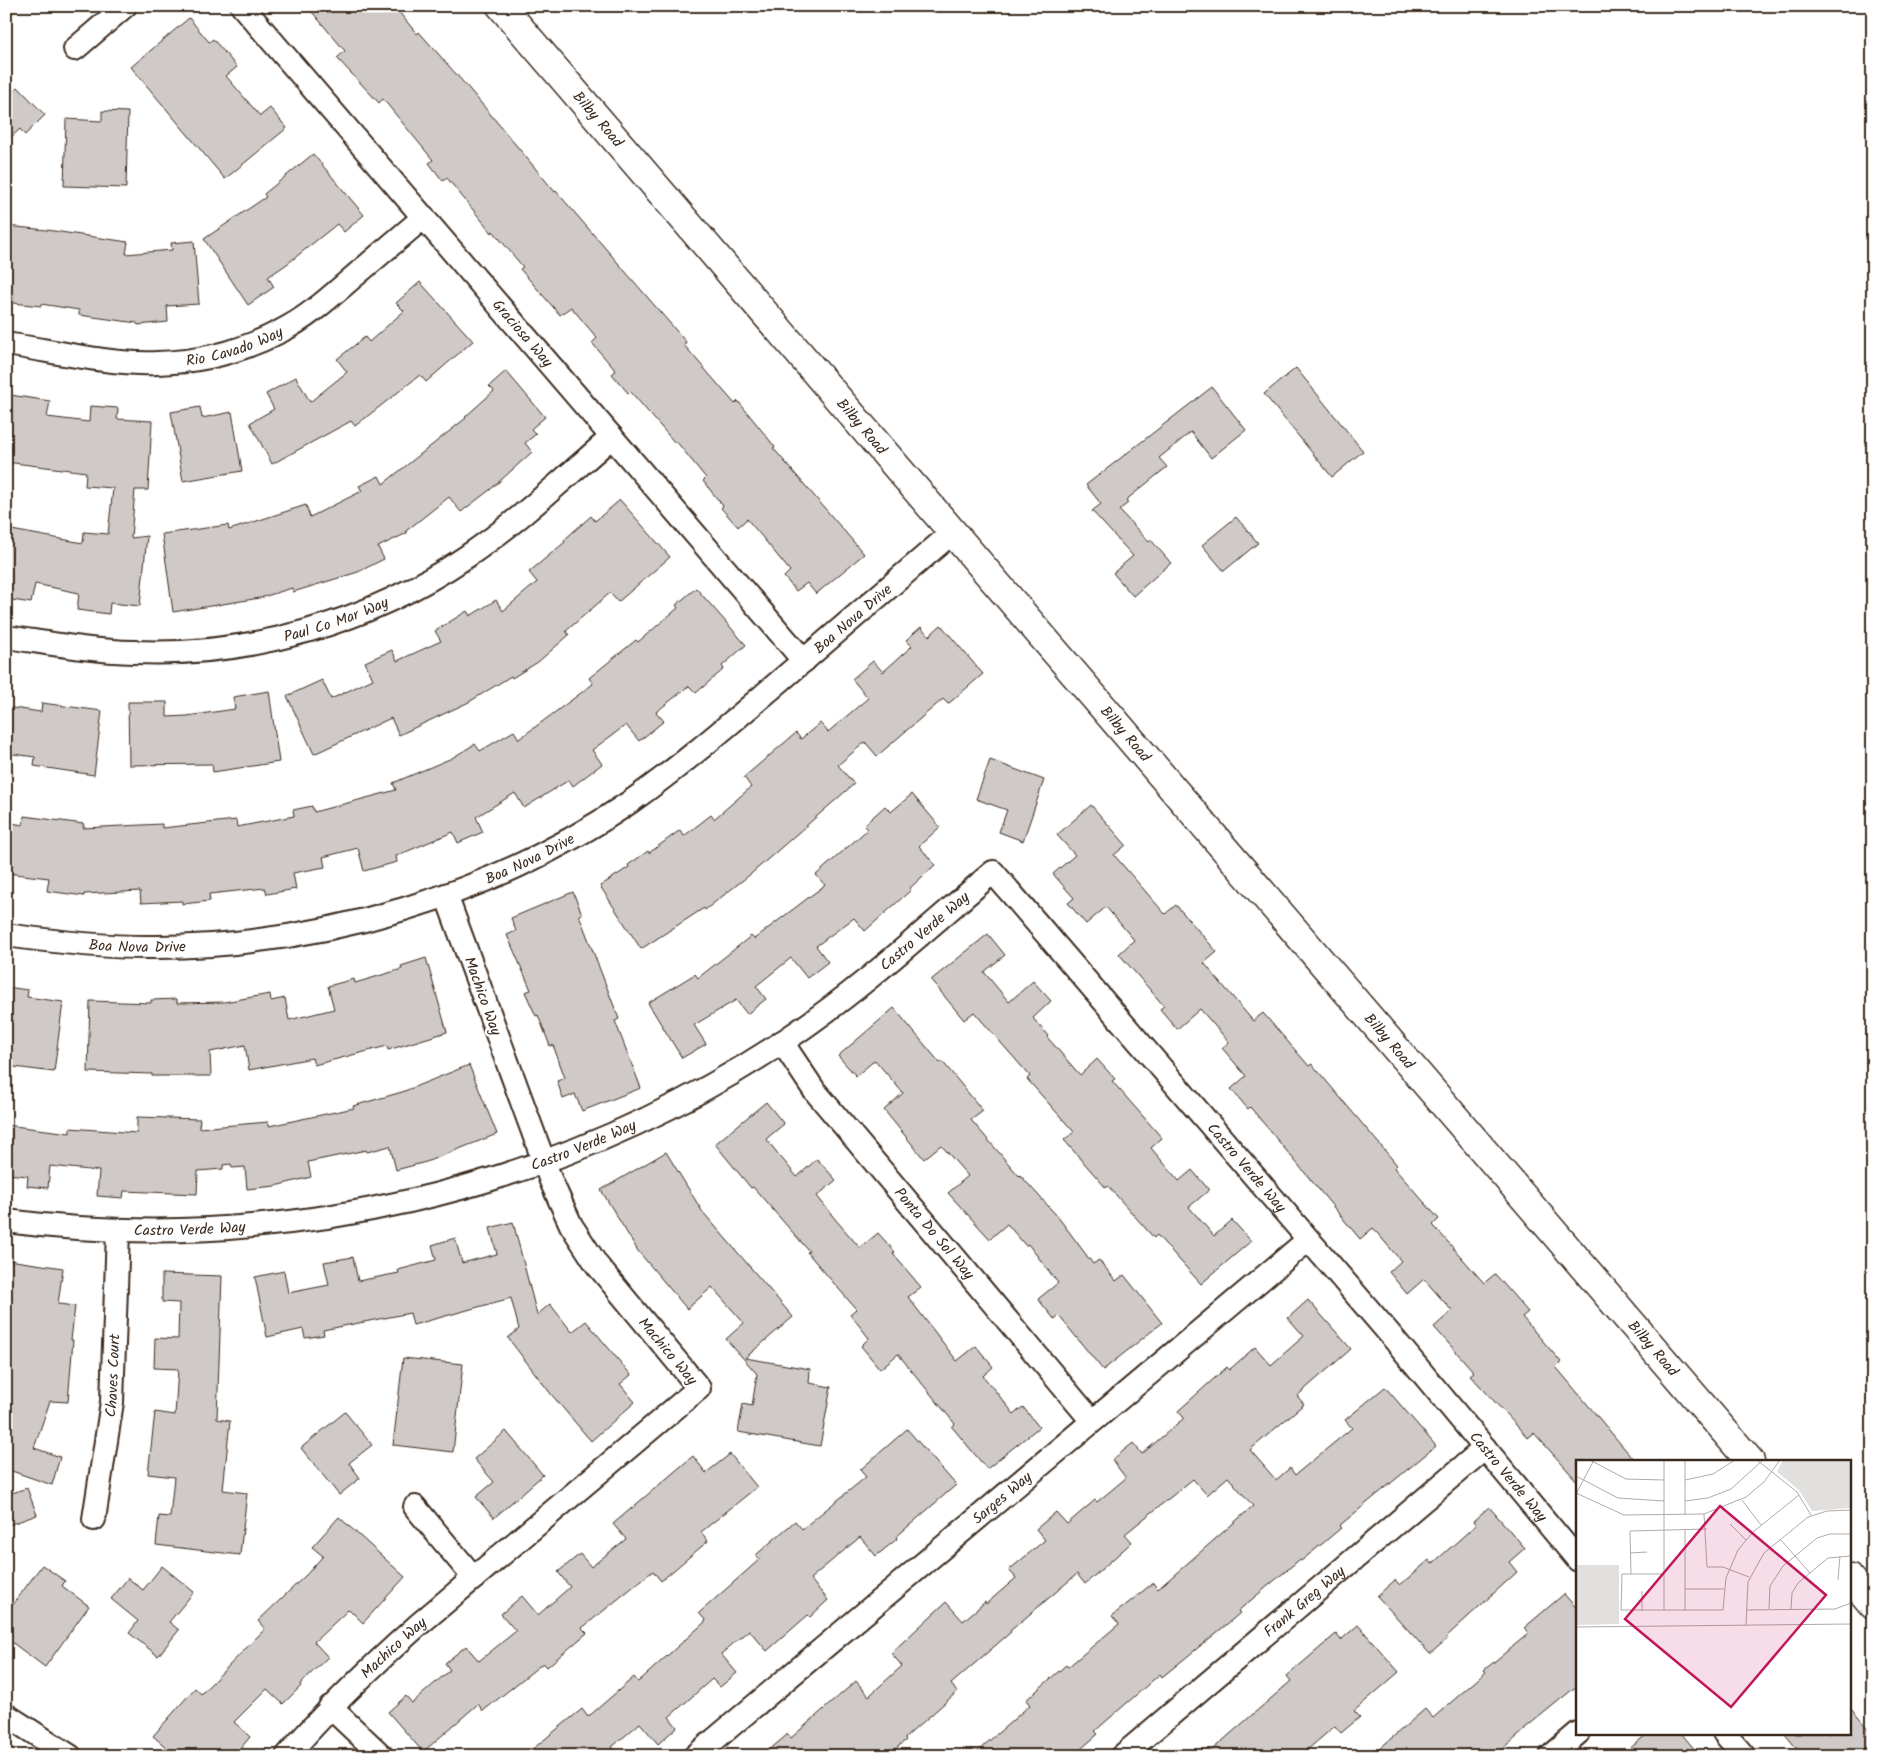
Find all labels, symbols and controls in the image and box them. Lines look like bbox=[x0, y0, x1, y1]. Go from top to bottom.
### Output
street label: Bilby Road bbox=[566, 86, 629, 154]
street label: Graciosa Way bbox=[486, 294, 559, 374]
street label: Rio Cavado Way bbox=[185, 320, 288, 374]
street label: Bilby Road bbox=[830, 393, 893, 461]
street label: Boa Nova Drive bbox=[809, 578, 898, 660]
street label: Paul Co Mar Way bbox=[281, 591, 394, 650]
street label: Bilby Road bbox=[1094, 701, 1156, 768]
street label: Boa Nova Drive bbox=[482, 828, 580, 892]
street label: Castro Verde Way bbox=[875, 886, 976, 977]
street label: Boa Nova Drive bbox=[88, 934, 187, 960]
street label: Machico Way bbox=[457, 953, 508, 1040]
street label: Bilby Road bbox=[1357, 1008, 1420, 1076]
street label: Castro Verde Way bbox=[528, 1114, 641, 1178]
street label: Castro Verde Way bbox=[1200, 1118, 1292, 1219]
street label: Ponta Do Sol Way bbox=[888, 1182, 980, 1286]
street label: Castro Verde Way bbox=[134, 1215, 247, 1243]
street label: Machico Way bbox=[632, 1312, 704, 1392]
street label: Bilby Road bbox=[1621, 1315, 1684, 1383]
street label: Chaves Court bbox=[99, 1333, 127, 1419]
street label: Castro Verde Way bbox=[1463, 1427, 1553, 1529]
inset map bbox=[1576, 1460, 1852, 1734]
street label: Sarges Way bbox=[967, 1466, 1038, 1531]
street label: Frank Greg Way bbox=[1259, 1560, 1352, 1644]
street label: Machico Way bbox=[356, 1611, 433, 1685]

